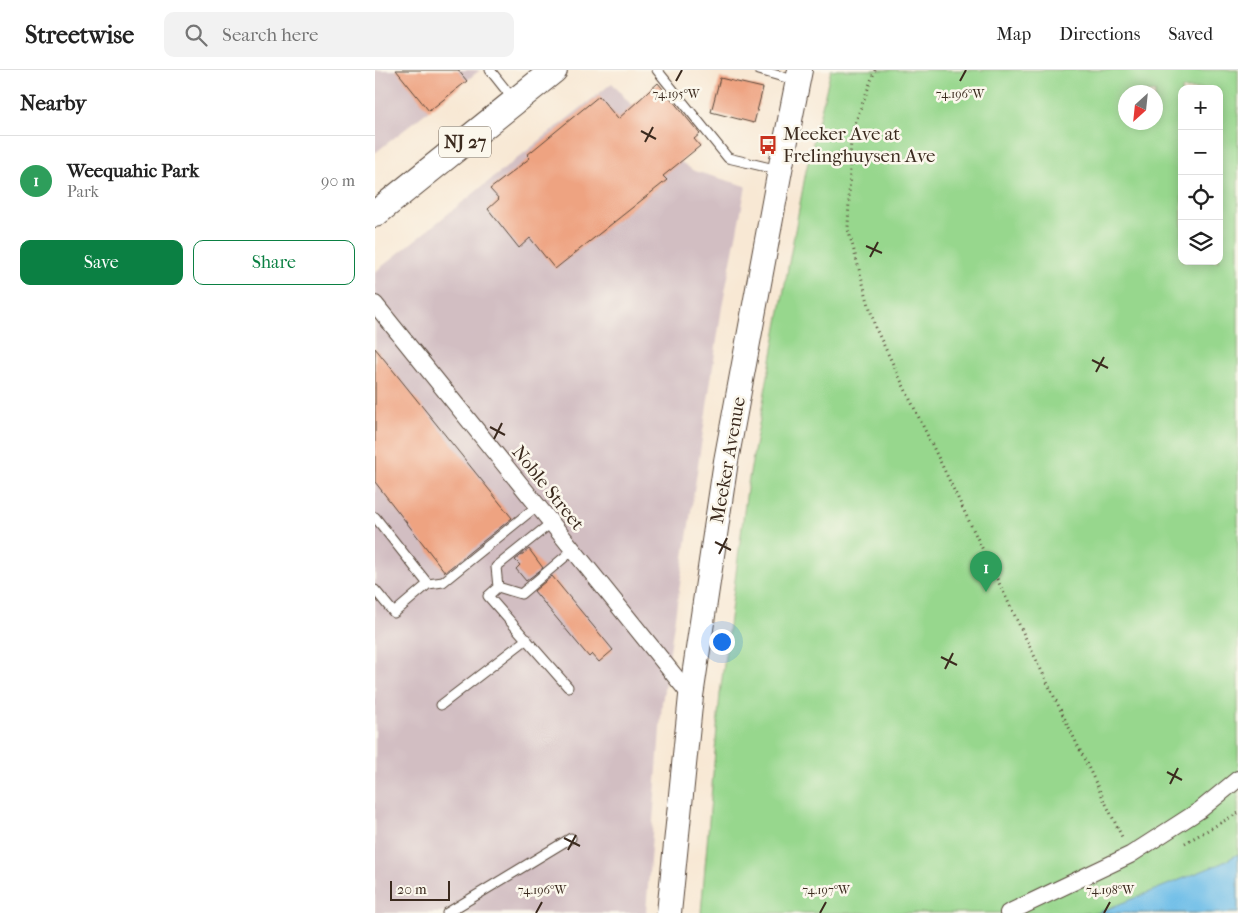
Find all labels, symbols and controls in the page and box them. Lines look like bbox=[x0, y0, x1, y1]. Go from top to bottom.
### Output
search box bbox=[164, 12, 514, 57]
text: Streetwise bbox=[25, 21, 134, 49]
icon: search bbox=[182, 21, 210, 49]
text: Search here bbox=[222, 24, 318, 46]
text: Map bbox=[997, 24, 1031, 45]
text: Directions bbox=[1059, 24, 1140, 45]
text: Saved bbox=[1168, 24, 1213, 45]
north arrow bbox=[1118, 85, 1163, 130]
map controls bbox=[1178, 85, 1223, 265]
button: + bbox=[1178, 85, 1223, 130]
text: 74.195°W bbox=[652, 87, 701, 101]
text: 74.196°W bbox=[936, 87, 985, 101]
text: Nearby bbox=[20, 91, 86, 115]
place label: Meeker Ave at Frelinghuysen Ave bbox=[783, 123, 935, 167]
road number: NJ 27 bbox=[439, 126, 491, 158]
button: − bbox=[1178, 130, 1223, 175]
bus stop icon: Meeker Ave at Frelinghuysen Ave bbox=[757, 134, 779, 156]
text: Weequahic Park bbox=[67, 160, 199, 182]
text: 1 bbox=[33, 171, 39, 190]
text: 90 m bbox=[321, 171, 355, 190]
button: locate bbox=[1178, 175, 1223, 220]
text: Park bbox=[67, 182, 99, 201]
button: layers bbox=[1178, 220, 1223, 265]
button: Save bbox=[20, 240, 183, 285]
button: Share bbox=[193, 240, 355, 285]
street label: Meeker Avenue bbox=[706, 395, 750, 525]
street label: Noble Street bbox=[507, 441, 589, 535]
pin: 1 bbox=[970, 551, 1002, 592]
your location bbox=[709, 629, 735, 655]
scale bar bbox=[390, 878, 450, 901]
text: 20 m bbox=[397, 881, 427, 898]
text: 74.196°W bbox=[518, 883, 567, 897]
text: 74.197°W bbox=[802, 883, 851, 897]
text: 74.198°W bbox=[1086, 883, 1135, 897]

